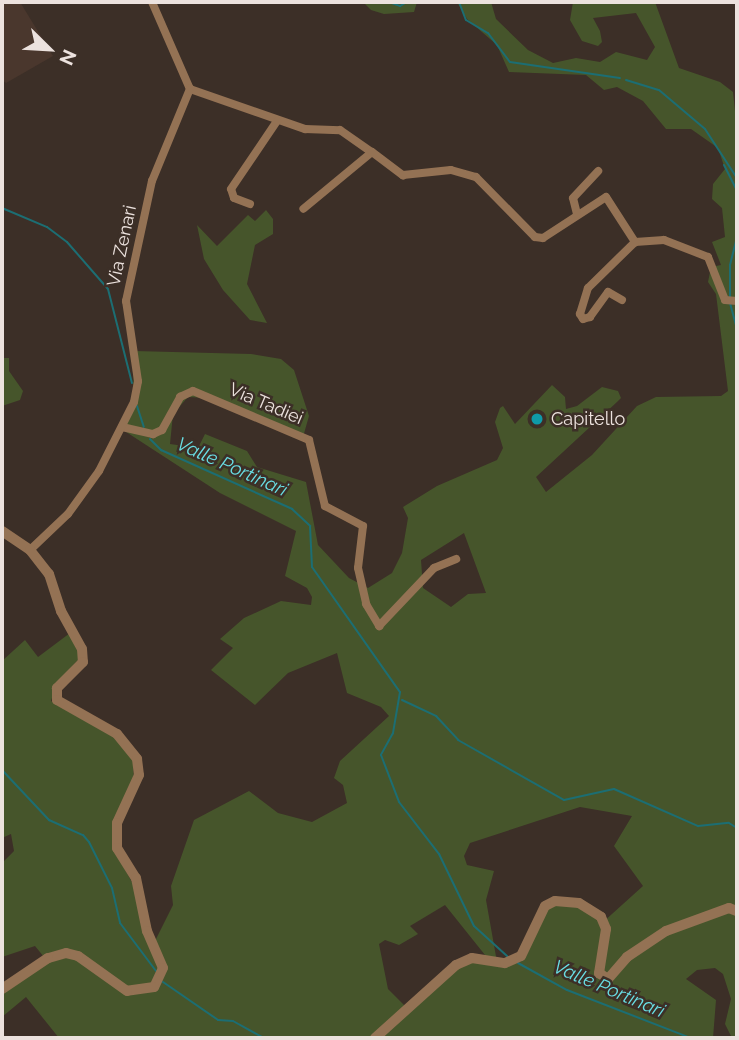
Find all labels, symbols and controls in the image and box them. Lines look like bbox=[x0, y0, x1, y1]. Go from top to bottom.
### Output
north arrow bbox=[14, 14, 84, 84]
text: N bbox=[55, 46, 81, 69]
street label: Via Zenari bbox=[103, 203, 141, 289]
street label: Via Tadiei bbox=[225, 379, 307, 429]
place label: Capitello bbox=[551, 408, 625, 430]
marker: Capitello bbox=[529, 411, 545, 427]
water label: Valle Portinari bbox=[173, 432, 291, 502]
water label: Valle Portinari bbox=[550, 955, 668, 1023]

